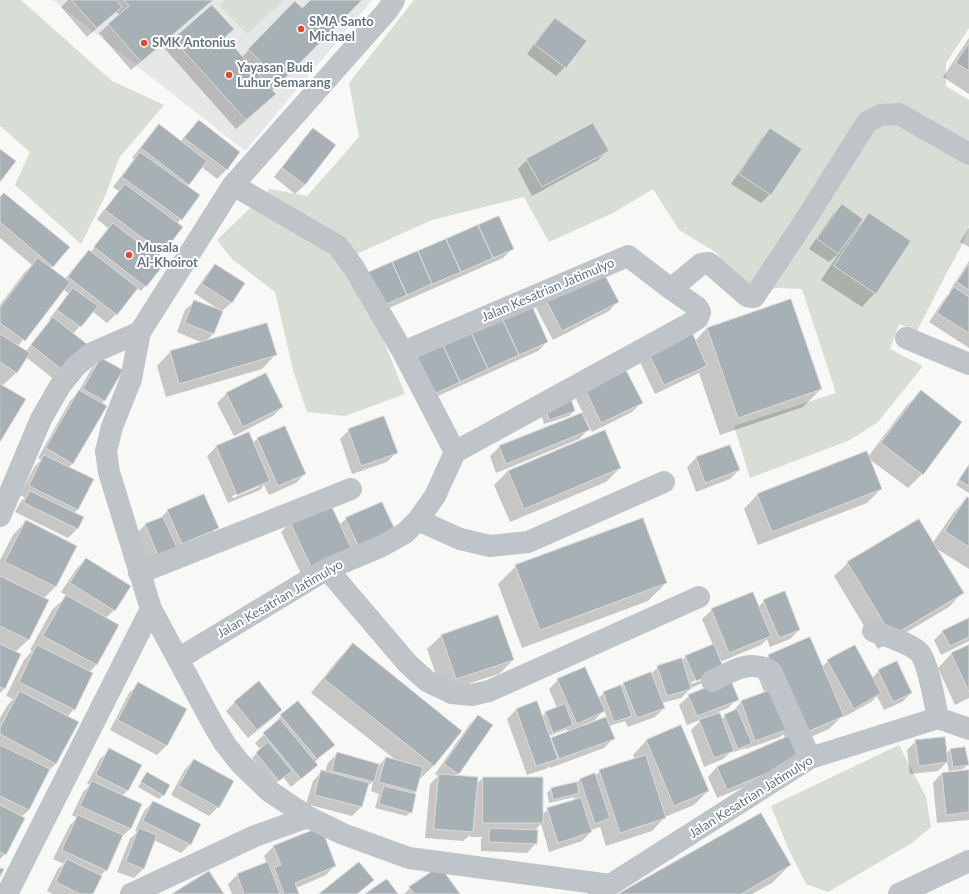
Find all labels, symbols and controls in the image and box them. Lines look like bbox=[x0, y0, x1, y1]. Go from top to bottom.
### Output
place label: SMA Santo Michael bbox=[309, 14, 374, 45]
marker: SMA Santo Michael bbox=[296, 24, 306, 34]
place label: SMK Antonius bbox=[152, 35, 236, 51]
marker: SMK Antonius bbox=[139, 38, 149, 48]
place label: Yayasan Budi Luhur Semarang bbox=[237, 60, 331, 91]
marker: Yayasan Budi Luhur Semarang bbox=[224, 70, 234, 80]
place label: Musala Al-Khoirot bbox=[137, 240, 198, 271]
marker: Musala Al-Khoirot bbox=[124, 250, 134, 260]
street label: Jalan Kesatrian Jatimulyo bbox=[479, 255, 617, 325]
street label: Jalan Kesatrian Jatimulyo bbox=[214, 557, 346, 641]
street label: Jalan Kesatrian Jatimulyo bbox=[686, 753, 816, 841]

